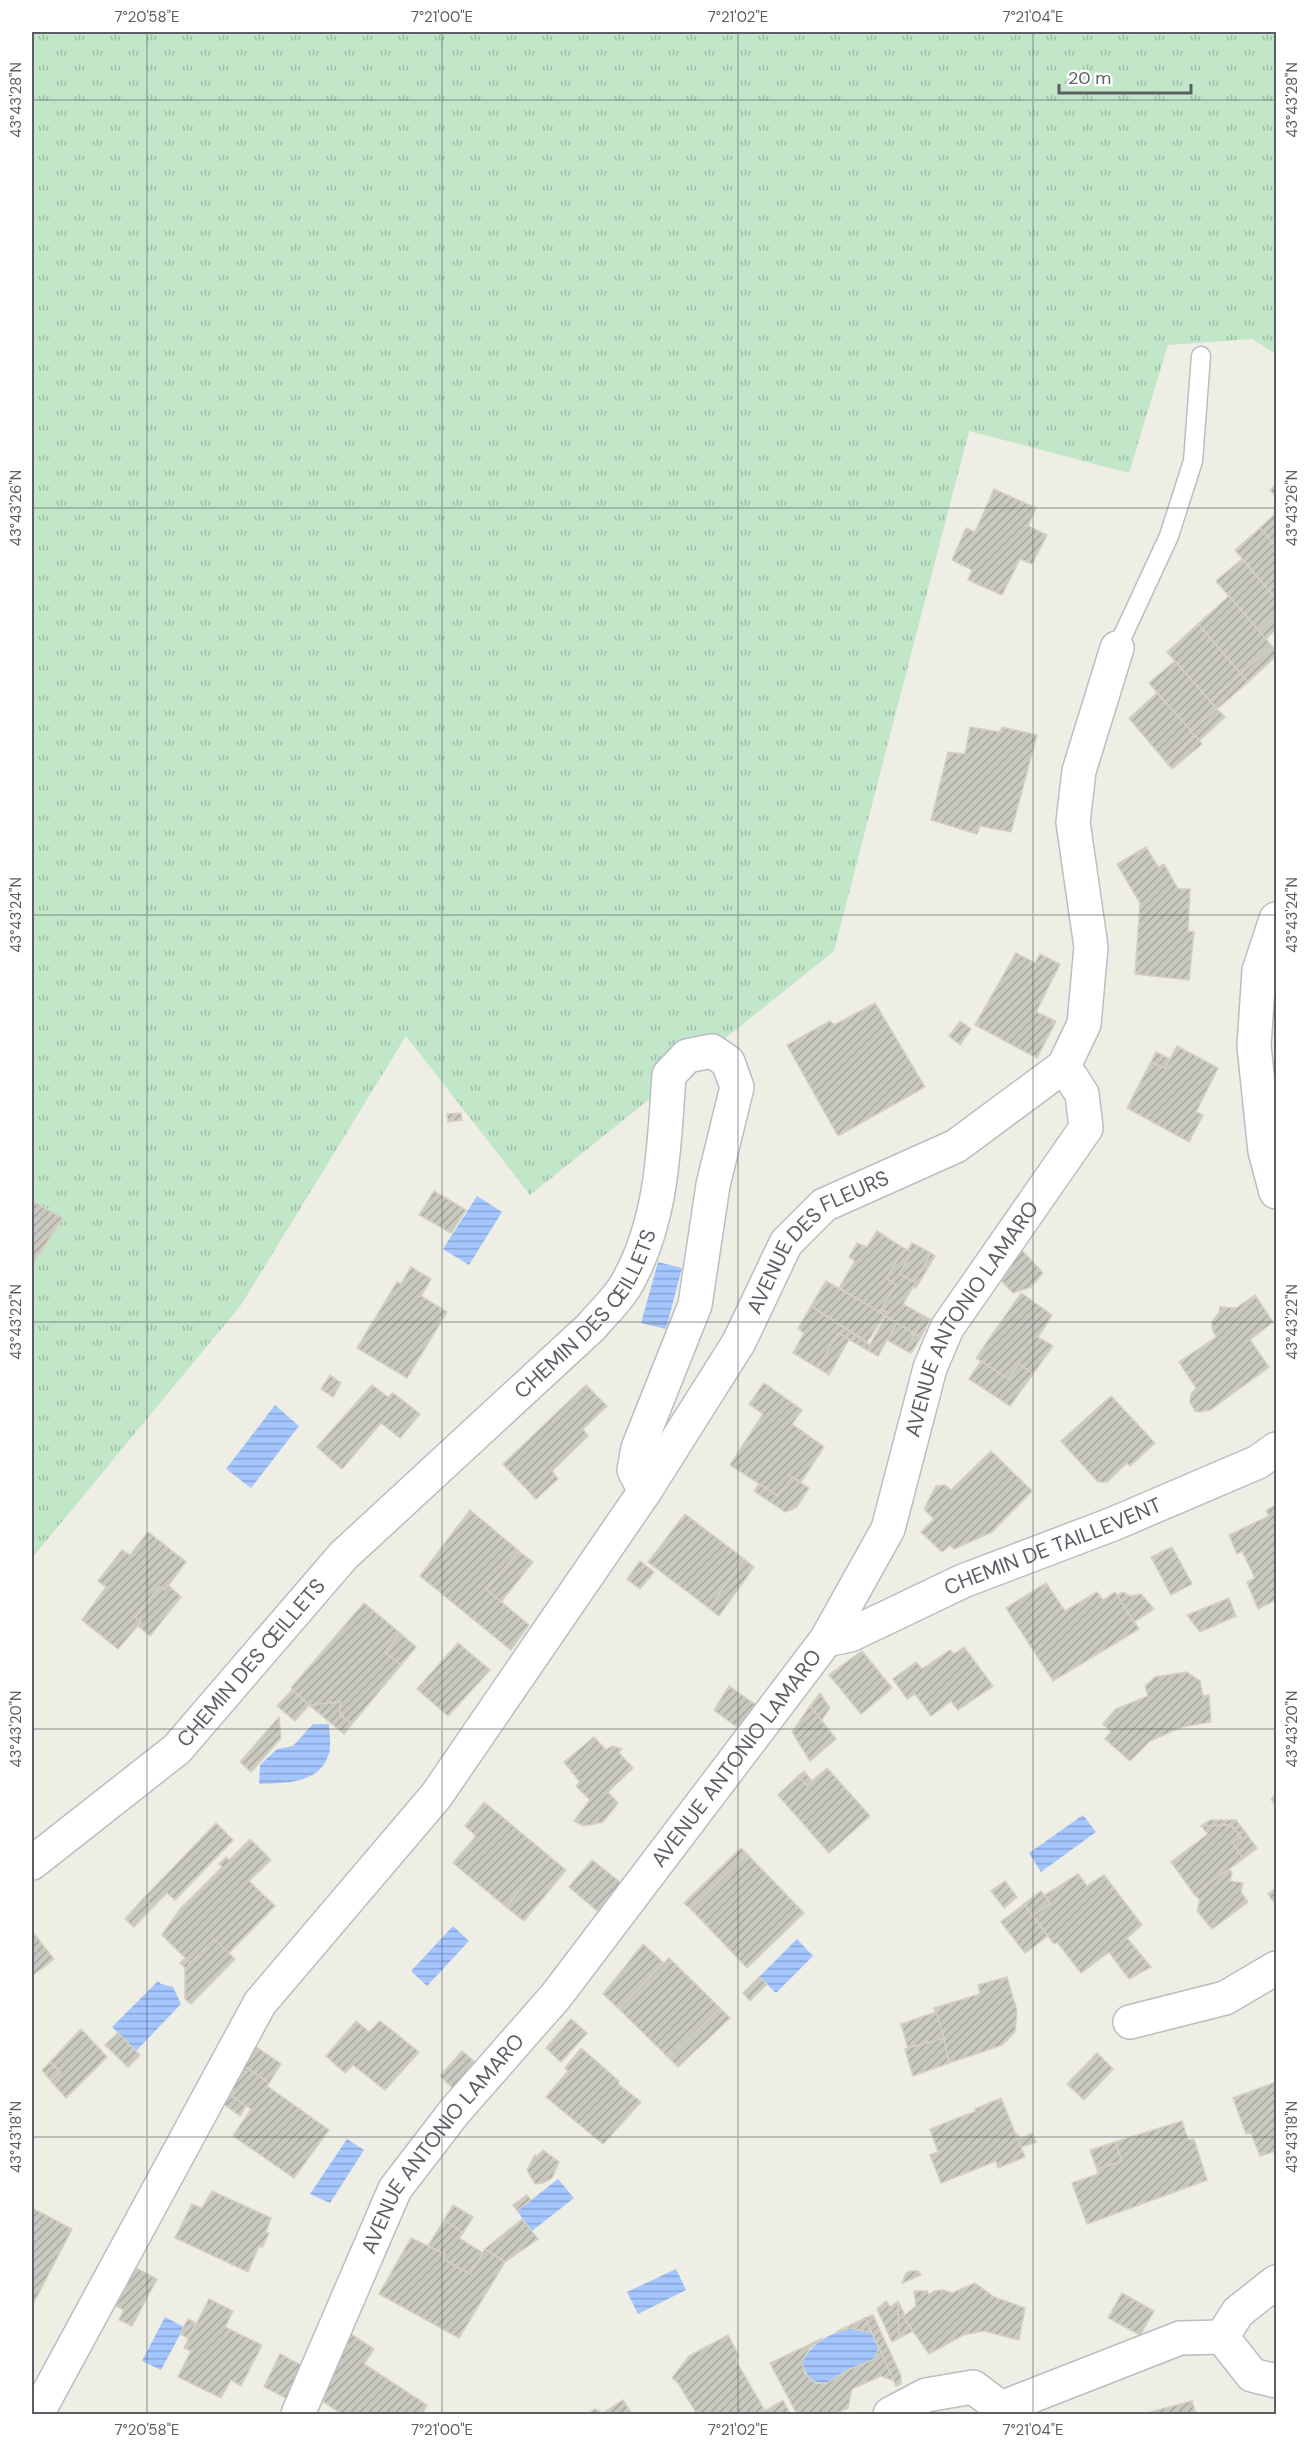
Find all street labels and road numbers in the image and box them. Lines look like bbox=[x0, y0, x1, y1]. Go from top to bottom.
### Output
street label: AVENUE DES FLEURS bbox=[740, 1164, 893, 1319]
street label: AVENUE ANTONIO LAMARO bbox=[899, 1195, 1045, 1440]
street label: CHEMIN DES ŒILLETS bbox=[508, 1226, 663, 1405]
street label: CHEMIN DE TAILLEVENT bbox=[940, 1491, 1166, 1602]
street label: CHEMIN DES ŒILLETS bbox=[171, 1573, 331, 1753]
street label: AVENUE ANTONIO LAMARO bbox=[645, 1644, 828, 1873]
street label: AVENUE ANTONIO LAMARO bbox=[355, 2028, 531, 2258]

